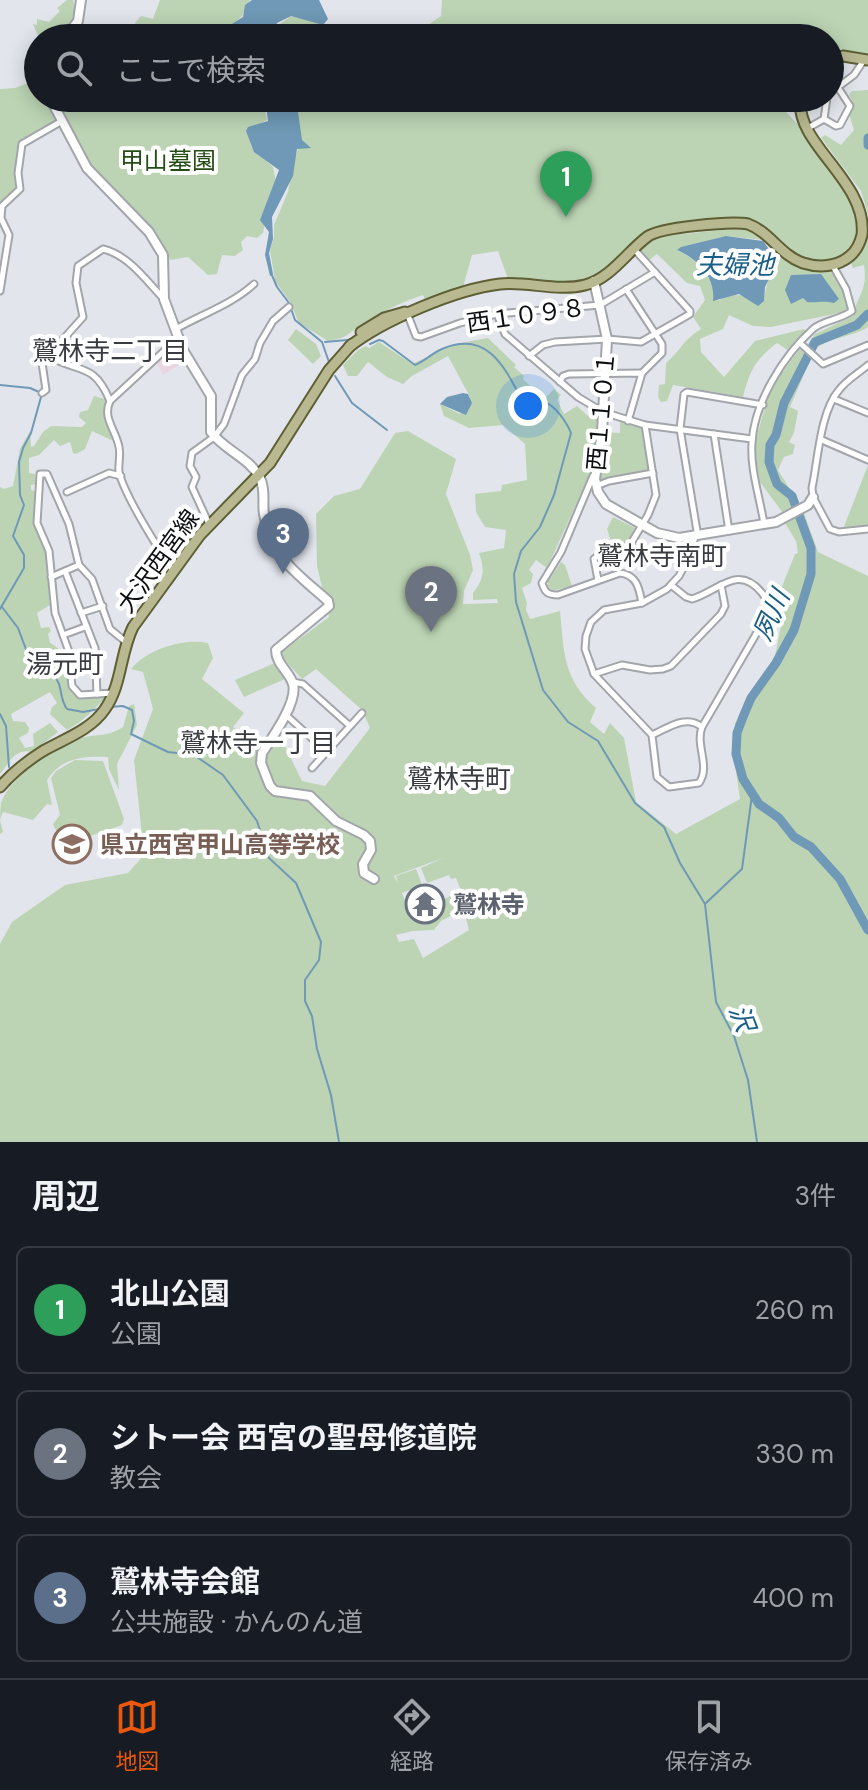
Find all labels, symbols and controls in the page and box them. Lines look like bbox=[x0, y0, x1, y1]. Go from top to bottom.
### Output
search box bbox=[24, 24, 844, 112]
icon: search bbox=[52, 46, 96, 90]
text: ここで検索 bbox=[116, 51, 266, 90]
park label: 甲山墓園 bbox=[120, 145, 216, 176]
pin: 1 bbox=[540, 151, 592, 217]
water label: 夫婦池 bbox=[696, 248, 777, 282]
street label: 西１０９８ bbox=[464, 291, 588, 339]
district label: 鷲林寺二丁目 bbox=[32, 334, 188, 368]
street label: 西１１０１ bbox=[580, 350, 622, 472]
your location bbox=[508, 386, 548, 426]
street label: 大沢西宮線 bbox=[110, 503, 206, 619]
pin: 3 bbox=[257, 508, 309, 574]
district label: 鷲林寺南町 bbox=[597, 539, 727, 573]
pin: 2 bbox=[405, 566, 457, 632]
water label: 夙川 bbox=[745, 582, 798, 646]
district label: 湯元町 bbox=[26, 647, 104, 681]
district label: 鷲林寺一丁目 bbox=[180, 726, 336, 760]
district label: 鷲林寺町 bbox=[407, 762, 511, 796]
school or university icon: 県立西宮甲山高等学校 bbox=[51, 823, 93, 865]
place label: 県立西宮甲山高等学校 bbox=[100, 829, 340, 860]
temple icon: 鷲林寺 bbox=[404, 883, 446, 925]
place label: 鷲林寺 bbox=[453, 889, 525, 920]
water label: 沢 bbox=[721, 1000, 764, 1039]
text: 周辺 bbox=[32, 1174, 100, 1219]
text: 3件 bbox=[795, 1179, 836, 1213]
text: 北山公園 bbox=[110, 1274, 230, 1313]
text: 1 bbox=[55, 1293, 65, 1327]
text: 260 m bbox=[755, 1293, 834, 1327]
text: 公園 bbox=[110, 1317, 162, 1351]
text: シトー会 西宮の聖母修道院 bbox=[110, 1418, 477, 1457]
text: 2 bbox=[52, 1437, 68, 1471]
text: 330 m bbox=[755, 1437, 834, 1471]
text: 教会 bbox=[110, 1461, 162, 1495]
text: 鷲林寺会館 bbox=[110, 1562, 260, 1601]
text: 3 bbox=[52, 1581, 68, 1615]
text: 400 m bbox=[753, 1581, 834, 1615]
text: 公共施設 · かんのん道 bbox=[110, 1605, 363, 1639]
tab: 地図 bbox=[115, 1695, 159, 1776]
tab: 経路 bbox=[390, 1695, 434, 1776]
tab: 保存済み bbox=[665, 1695, 753, 1776]

